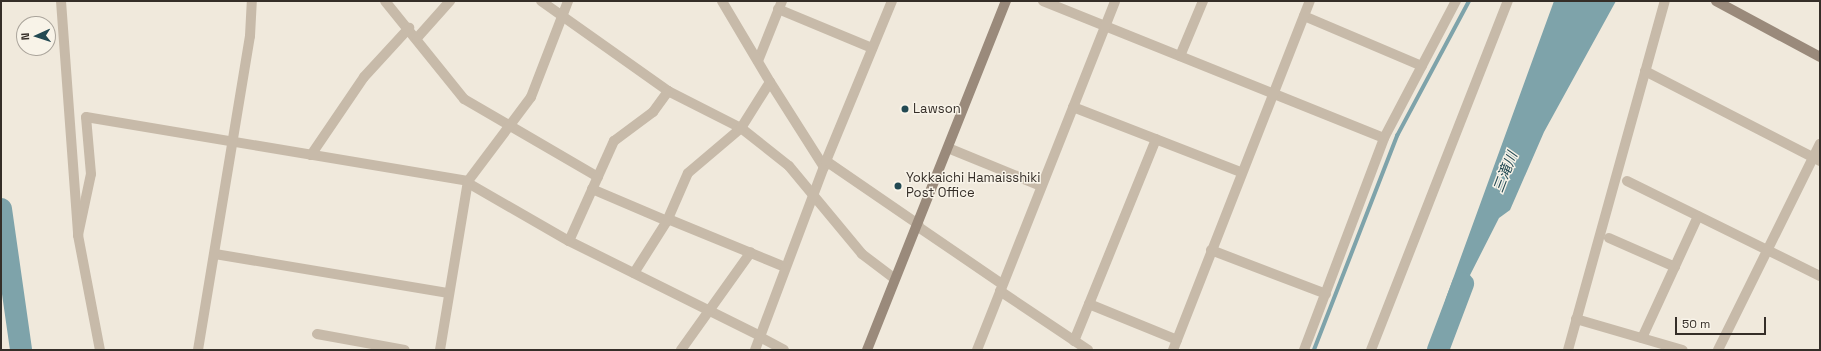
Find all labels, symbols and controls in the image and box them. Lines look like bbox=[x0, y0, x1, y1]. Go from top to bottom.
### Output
north arrow bbox=[16, 16, 56, 56]
text: N bbox=[18, 33, 32, 41]
place label: Lawson bbox=[913, 101, 961, 117]
marker: Lawson bbox=[900, 104, 910, 114]
water label: 三滝川 bbox=[1490, 149, 1520, 195]
place label: Yokkaichi Hamaisshiki Post Office bbox=[906, 171, 1040, 202]
marker: Yokkaichi Hamaisshiki Post Office bbox=[893, 181, 903, 191]
scale bar bbox=[1677, 309, 1768, 335]
text: 50 m bbox=[1682, 316, 1710, 332]

